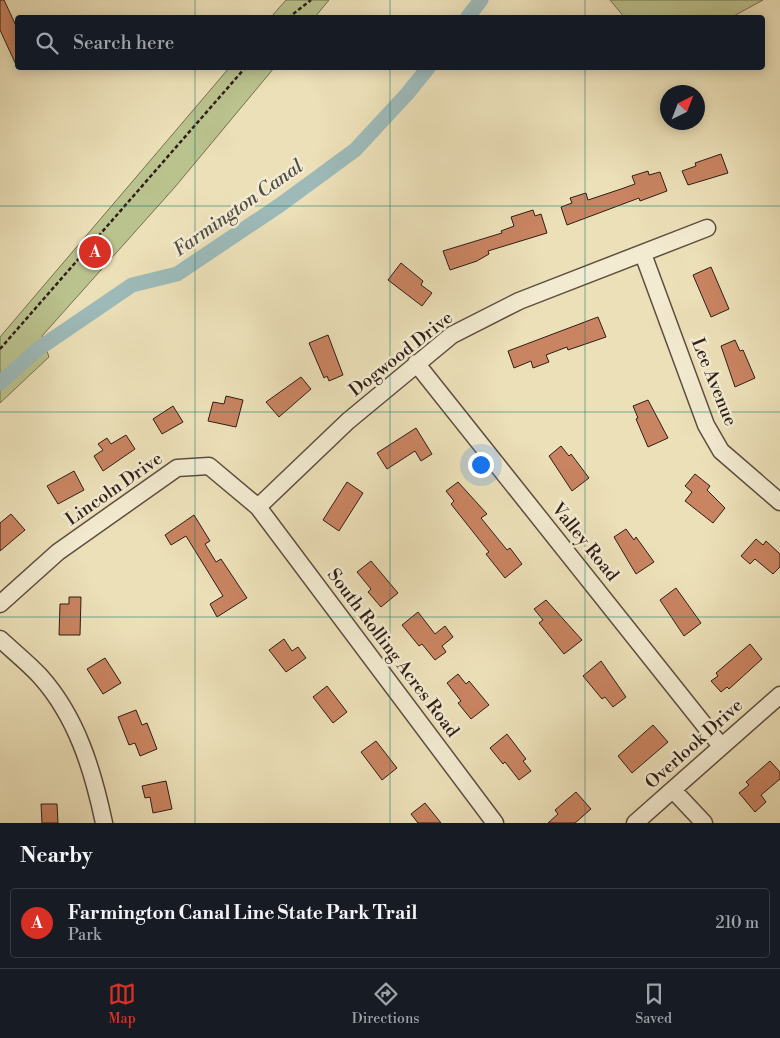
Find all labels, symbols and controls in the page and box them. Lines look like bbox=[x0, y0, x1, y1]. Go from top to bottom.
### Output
search box bbox=[15, 15, 765, 70]
icon: search bbox=[33, 29, 61, 57]
text: Search here bbox=[73, 31, 174, 55]
north arrow bbox=[660, 85, 705, 130]
water label: Farmington Canal bbox=[168, 154, 308, 262]
pin: A bbox=[79, 233, 111, 271]
street label: Dogwood Drive bbox=[344, 306, 458, 402]
street label: Lee Avenue bbox=[686, 335, 742, 429]
street label: Lincoln Drive bbox=[61, 447, 167, 531]
your location bbox=[468, 452, 494, 478]
street label: Valley Road bbox=[546, 497, 624, 586]
street label: South Rolling Acres Road bbox=[322, 564, 464, 743]
street label: Overlook Drive bbox=[640, 694, 748, 794]
text: Nearby bbox=[20, 843, 93, 869]
text: Farmington Canal Line State Park Trail bbox=[68, 901, 418, 925]
text: A bbox=[31, 913, 43, 933]
text: 210 m bbox=[715, 913, 759, 933]
text: Park bbox=[68, 925, 101, 945]
tab: Map bbox=[108, 980, 136, 1028]
tab: Directions bbox=[352, 980, 419, 1028]
tab: Saved bbox=[635, 980, 672, 1028]

